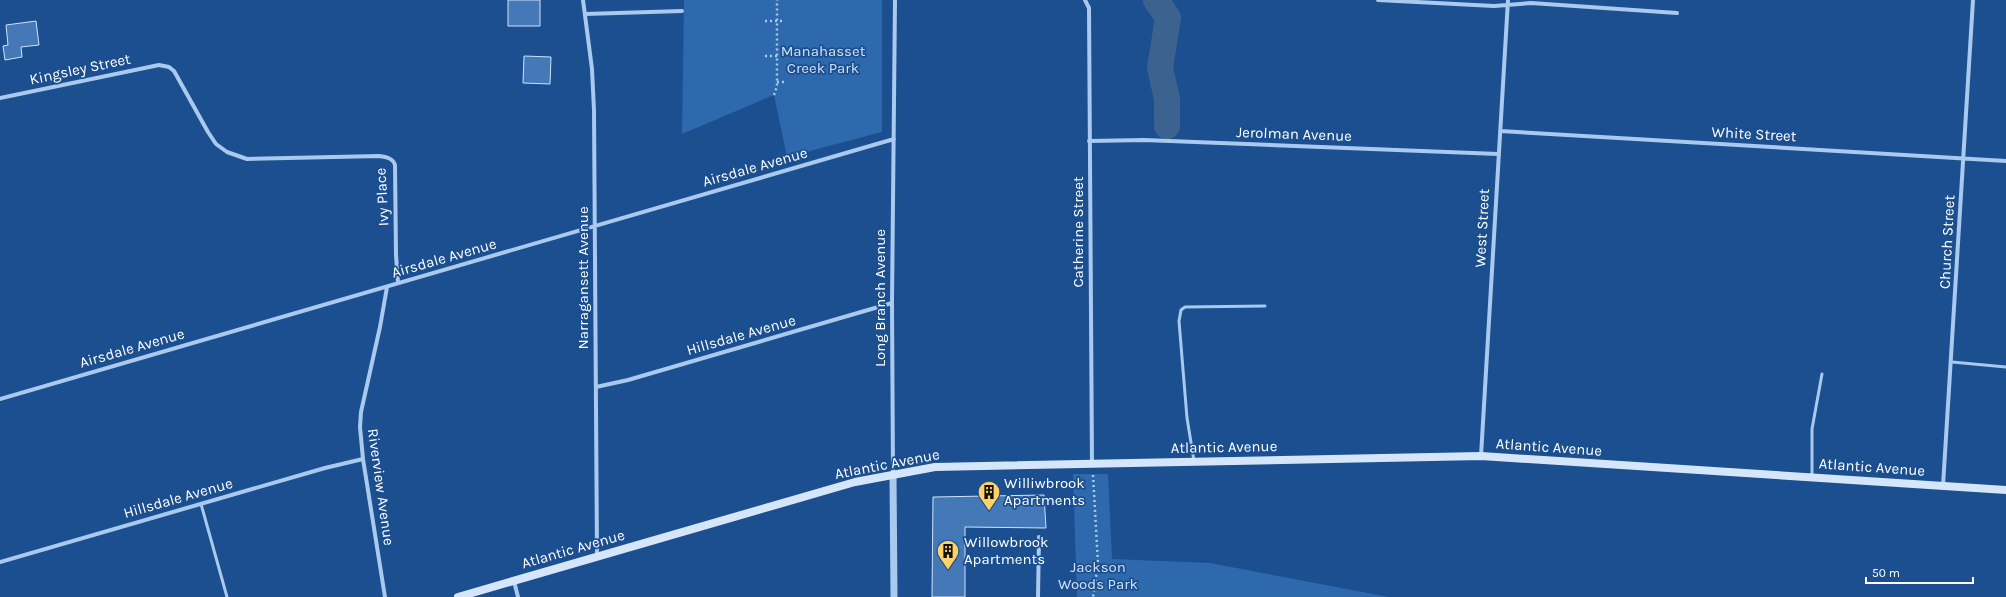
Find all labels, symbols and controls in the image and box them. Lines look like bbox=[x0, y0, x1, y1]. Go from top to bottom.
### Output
park label: Manahasset Creek Park bbox=[781, 42, 866, 77]
street label: Kingsley Street bbox=[28, 49, 132, 88]
street label: Jerolman Avenue bbox=[1236, 123, 1352, 145]
street label: White Street bbox=[1711, 123, 1797, 145]
street label: Airsdale Avenue bbox=[700, 143, 810, 191]
street label: Ivy Place bbox=[371, 167, 393, 227]
street label: Catherine Street bbox=[1069, 176, 1087, 288]
street label: West Street bbox=[1471, 188, 1493, 268]
street label: Church Street bbox=[1936, 194, 1958, 290]
street label: Narragansett Avenue bbox=[574, 206, 592, 350]
street label: Long Branch Avenue bbox=[871, 229, 889, 367]
street label: Airsdale Avenue bbox=[389, 234, 499, 282]
street label: Hillsdale Avenue bbox=[684, 311, 798, 359]
street label: Airsdale Avenue bbox=[77, 324, 187, 372]
street label: Riverview Avenue bbox=[364, 427, 398, 547]
street label: Atlantic Avenue bbox=[1495, 434, 1603, 460]
street label: Atlantic Avenue bbox=[1171, 437, 1277, 457]
street label: Atlantic Avenue bbox=[833, 445, 941, 483]
street label: Atlantic Avenue bbox=[1818, 454, 1926, 480]
street label: Hillsdale Avenue bbox=[121, 474, 235, 522]
place label: Williwbrook Apartments bbox=[1004, 474, 1085, 509]
building icon: Williwbrook Apartments bbox=[976, 479, 1002, 512]
street label: Atlantic Avenue bbox=[519, 526, 627, 572]
place label: Willowbrook Apartments bbox=[964, 533, 1049, 568]
building icon: Willowbrook Apartments bbox=[935, 538, 961, 571]
park label: Jackson Woods Park bbox=[1058, 558, 1138, 593]
scale bar bbox=[1866, 559, 1973, 585]
text: 50 m bbox=[1872, 566, 1900, 580]

